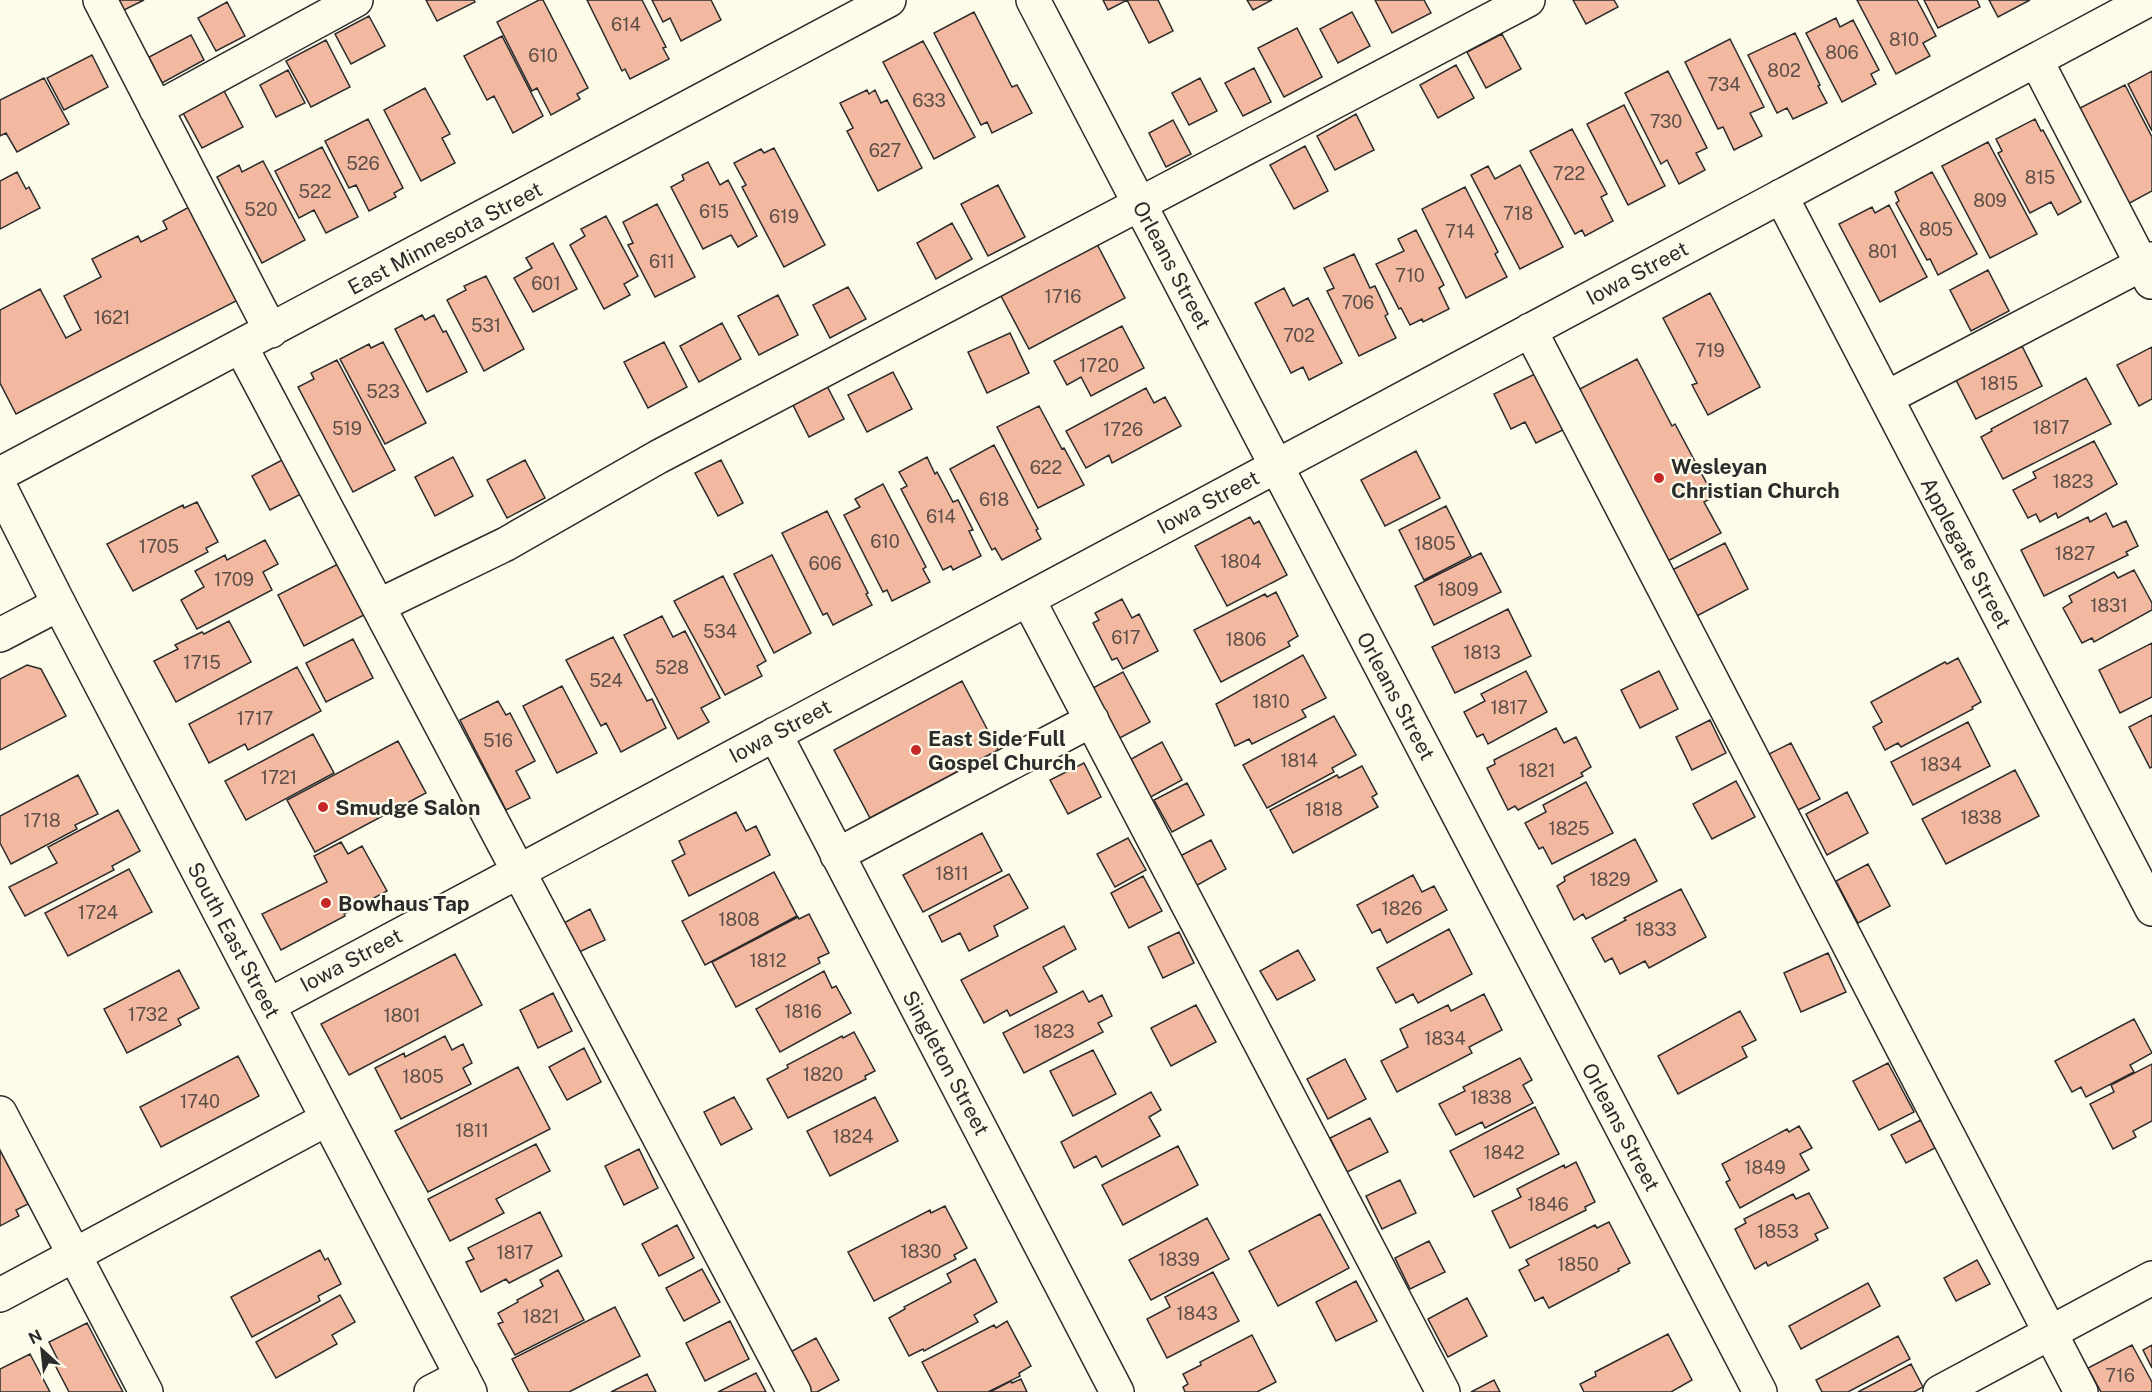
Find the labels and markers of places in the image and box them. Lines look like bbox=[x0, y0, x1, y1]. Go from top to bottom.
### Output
place label: Wesleyan Christian Church bbox=[1671, 454, 1840, 503]
marker: Wesleyan Christian Church bbox=[1652, 471, 1666, 485]
place label: East Side Full Gospel Church bbox=[928, 726, 1076, 775]
marker: East Side Full Gospel Church bbox=[909, 743, 923, 757]
place label: Smudge Salon bbox=[335, 795, 480, 820]
marker: Smudge Salon bbox=[316, 800, 330, 814]
place label: Bowhaus Tap bbox=[338, 891, 470, 916]
marker: Bowhaus Tap bbox=[319, 896, 333, 910]

